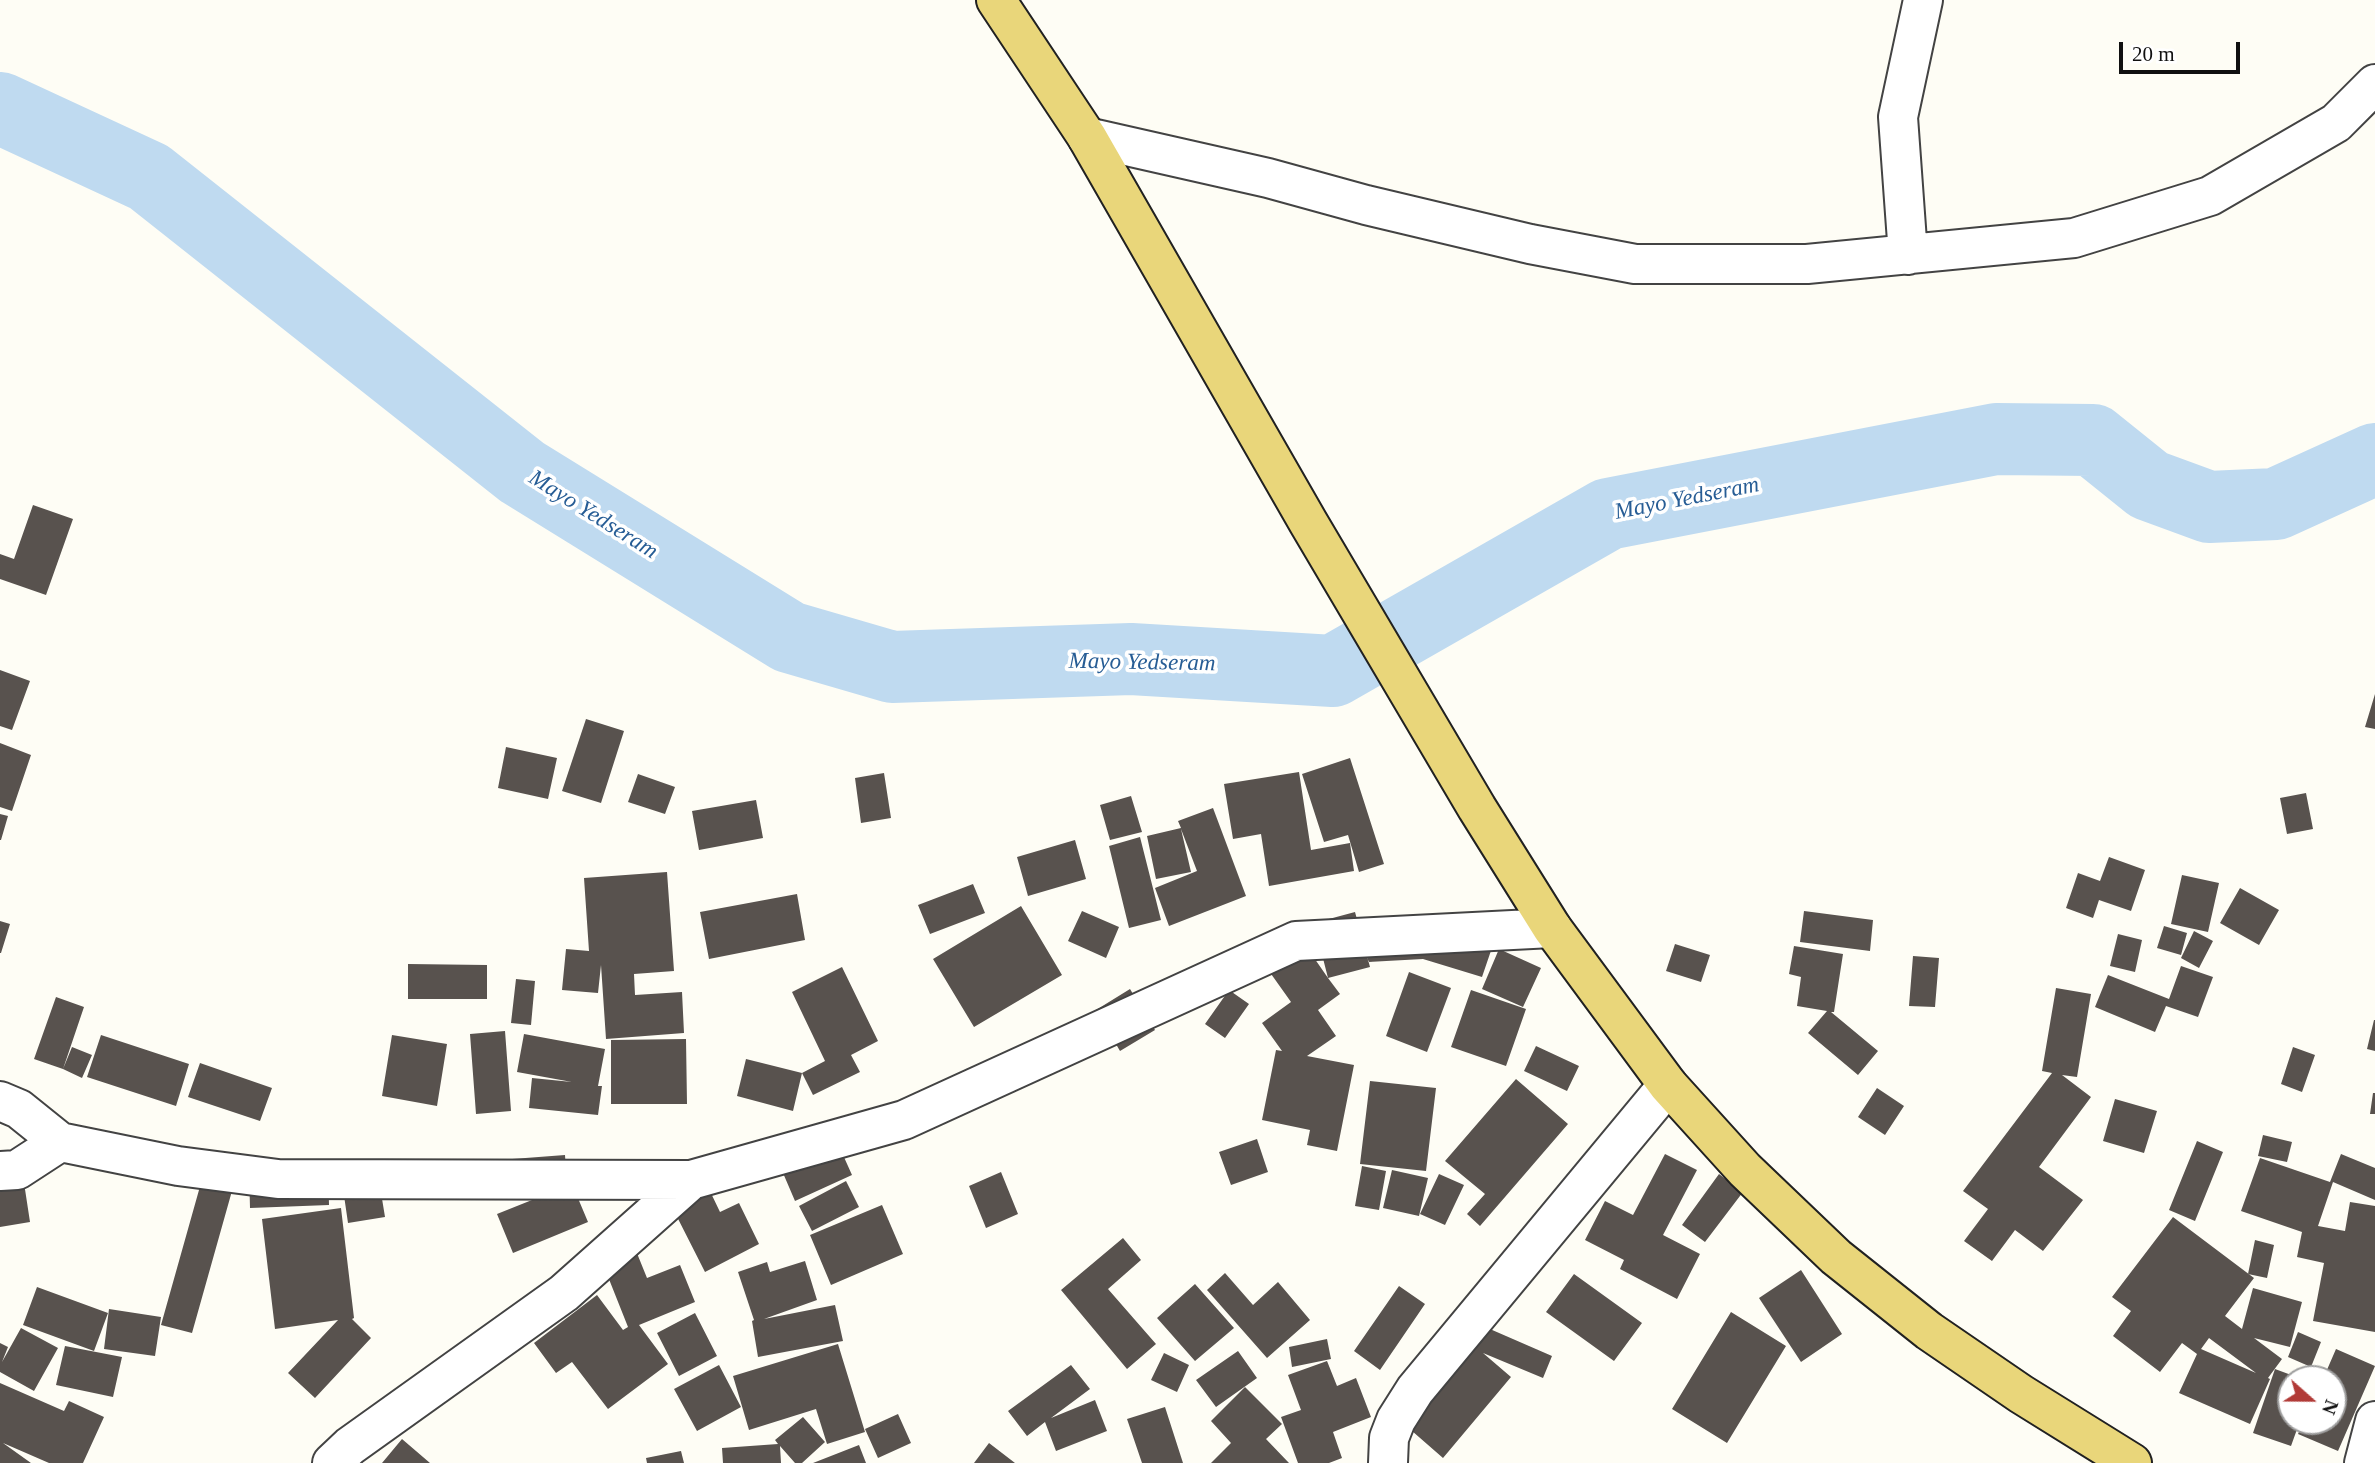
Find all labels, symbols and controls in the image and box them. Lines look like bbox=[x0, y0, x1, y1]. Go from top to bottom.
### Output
scale bar bbox=[2123, 28, 2244, 72]
text: 20 m bbox=[2132, 42, 2175, 66]
water label: Mayo Yedseram bbox=[523, 464, 663, 566]
water label: Mayo Yedseram bbox=[1612, 471, 1762, 527]
water label: Mayo Yedseram bbox=[1068, 648, 1216, 678]
north arrow bbox=[2277, 1365, 2347, 1435]
text: N bbox=[2318, 1397, 2342, 1417]

